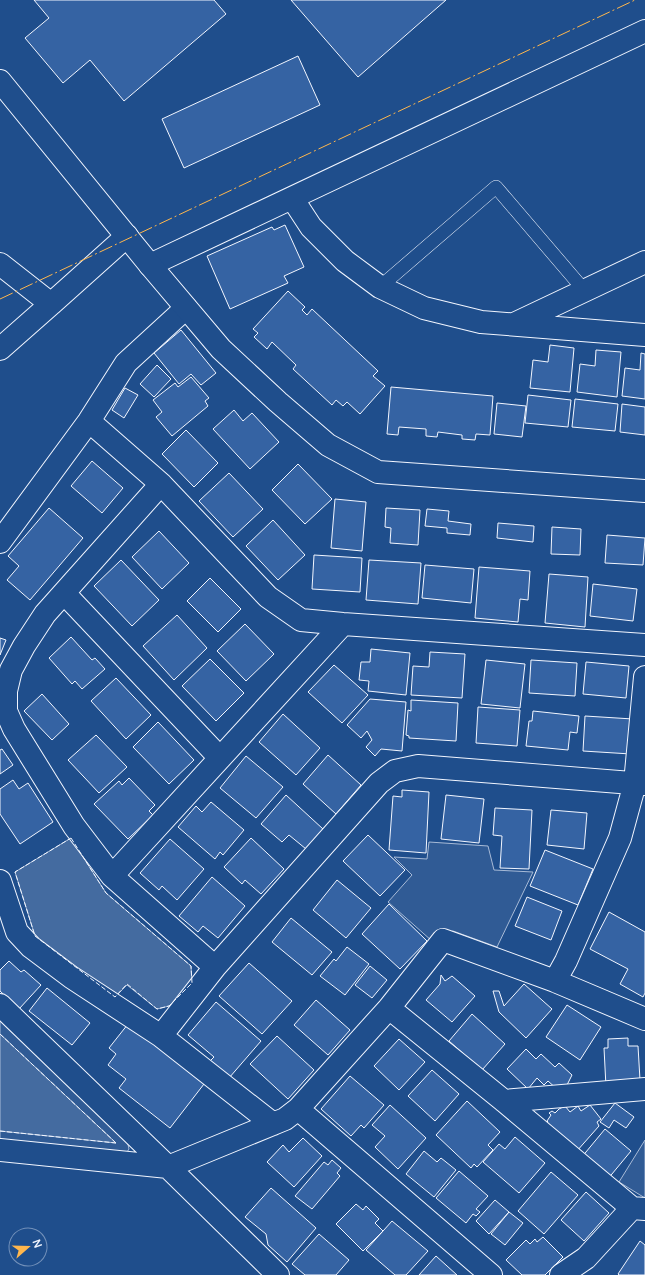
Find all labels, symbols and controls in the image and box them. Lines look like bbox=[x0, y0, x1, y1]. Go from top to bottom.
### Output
north arrow bbox=[8, 1227, 48, 1267]
text: N bbox=[29, 1237, 46, 1250]

